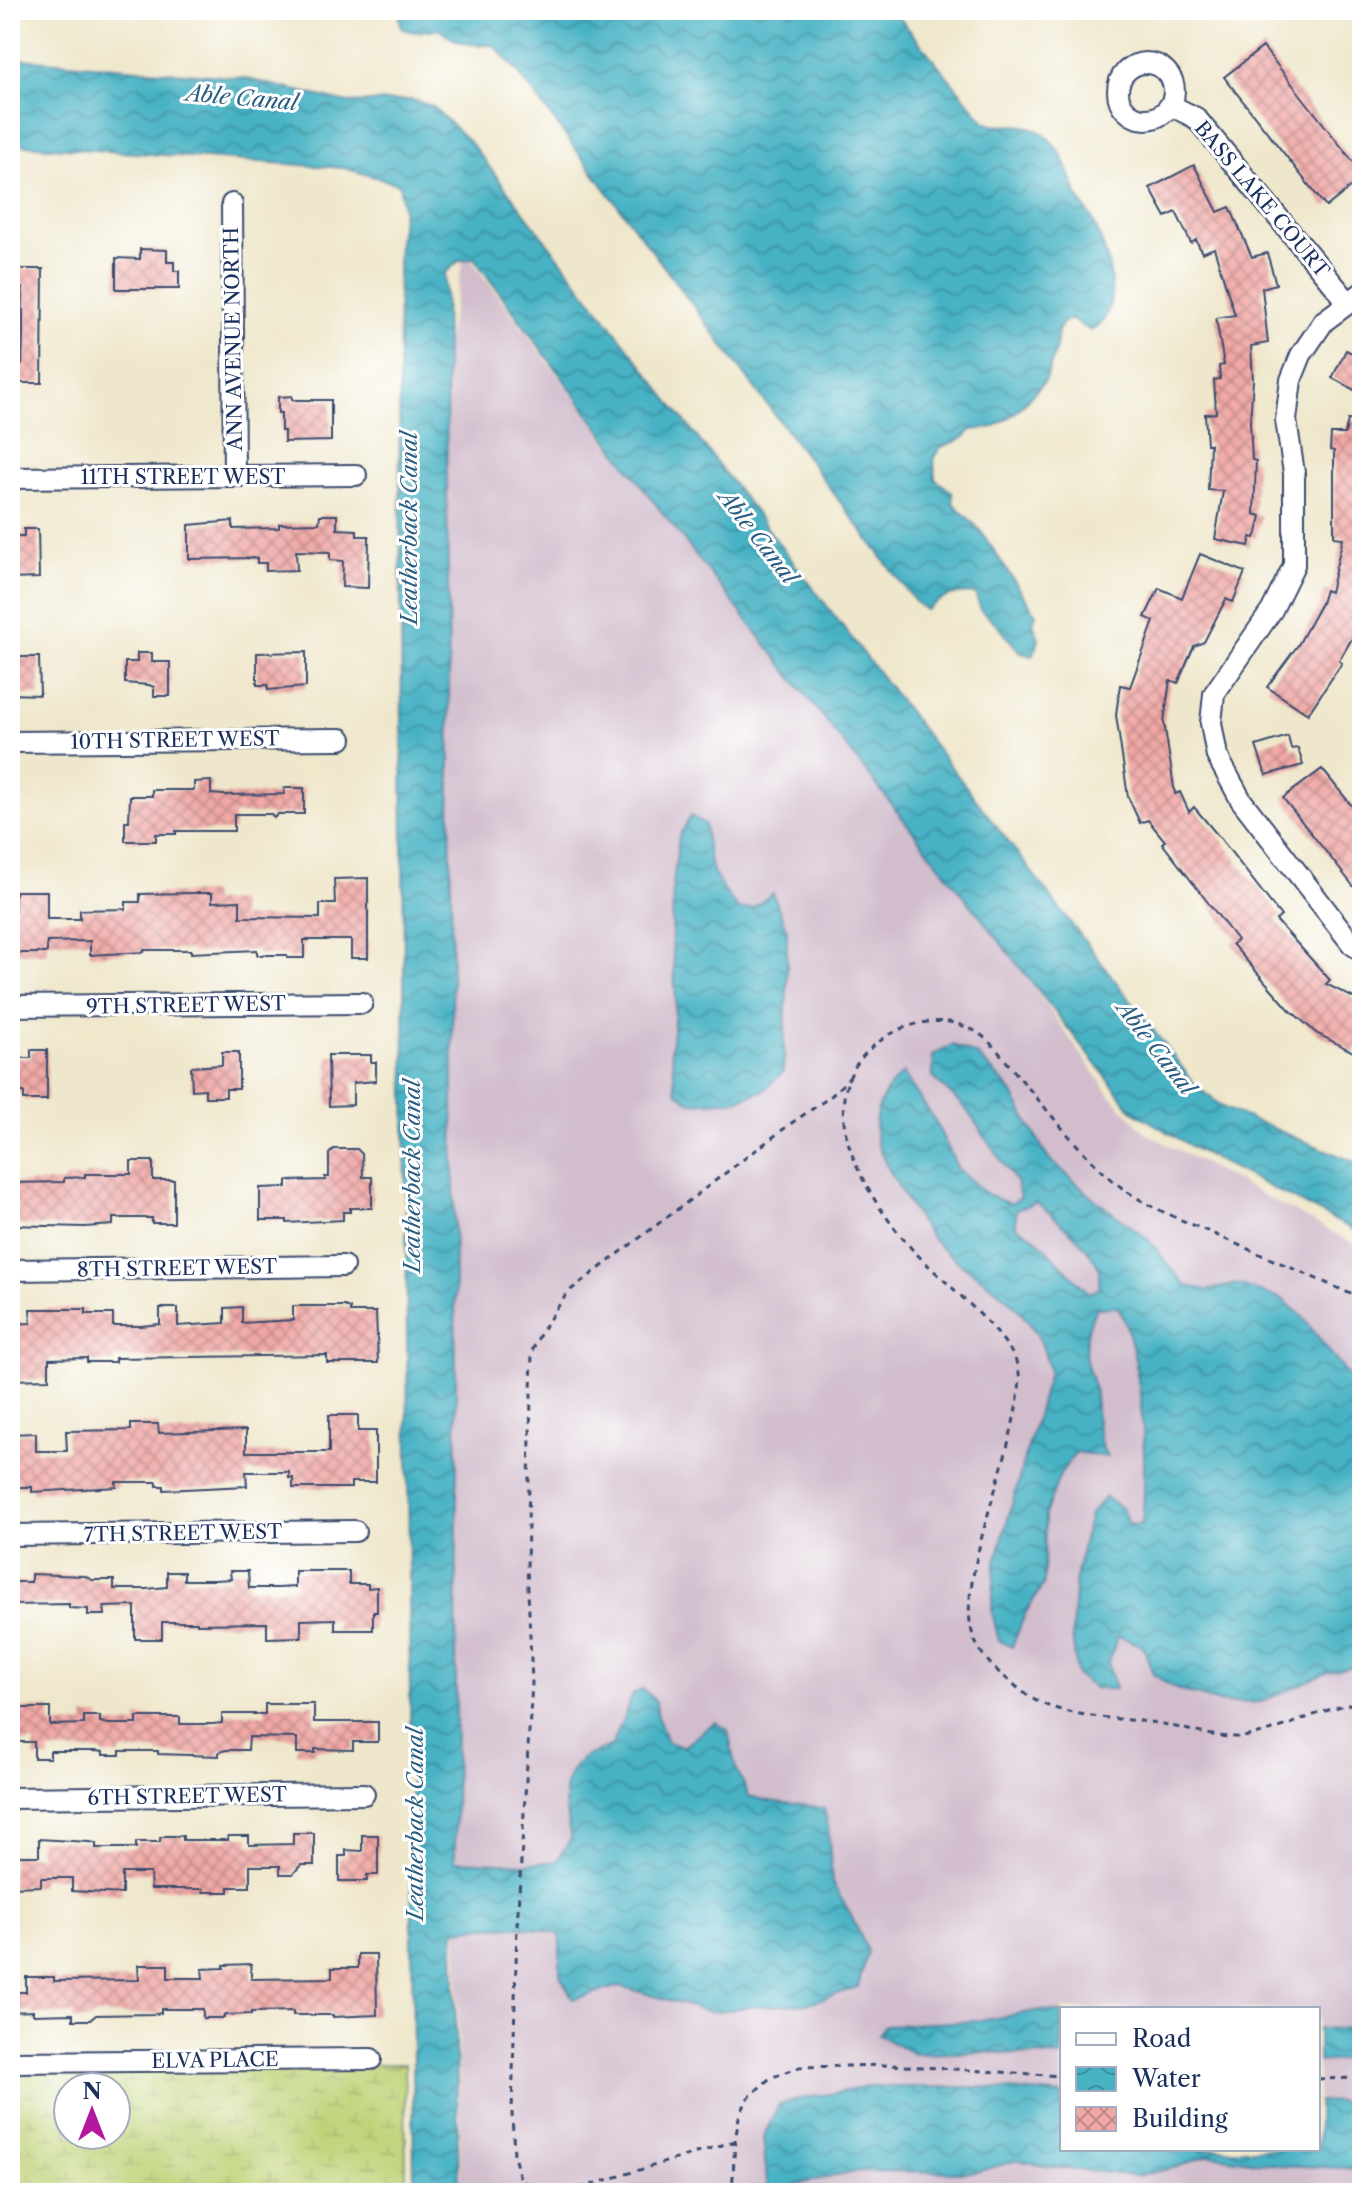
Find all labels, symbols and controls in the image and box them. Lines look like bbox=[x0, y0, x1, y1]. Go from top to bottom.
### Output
water label: Able Canal bbox=[182, 79, 302, 117]
street label: BASS LAKE COURT bbox=[1190, 116, 1334, 282]
street label: ANN AVENUE NORTH bbox=[219, 227, 247, 452]
water label: Leatherback Canal bbox=[396, 429, 423, 627]
street label: 11TH STREET WEST bbox=[80, 465, 286, 489]
water label: Able Canal bbox=[711, 482, 805, 592]
street label: 10TH STREET WEST bbox=[70, 726, 280, 754]
street label: 9TH STREET WEST bbox=[86, 991, 286, 1019]
water label: Able Canal bbox=[1109, 993, 1203, 1103]
water label: Leatherback Canal bbox=[399, 1077, 426, 1275]
street label: 8TH STREET WEST bbox=[77, 1254, 277, 1282]
street label: 7TH STREET WEST bbox=[84, 1519, 282, 1547]
water label: Leatherback Canal bbox=[402, 1725, 429, 1923]
street label: 6TH STREET WEST bbox=[87, 1782, 287, 1810]
legend bbox=[1060, 2007, 1320, 2151]
text: Road bbox=[1132, 2024, 1192, 2053]
street label: ELVA PLACE bbox=[151, 2047, 279, 2073]
text: Water bbox=[1131, 2064, 1201, 2093]
north arrow bbox=[52, 2071, 132, 2151]
text: N bbox=[82, 2078, 102, 2105]
text: Building bbox=[1132, 2104, 1228, 2133]

